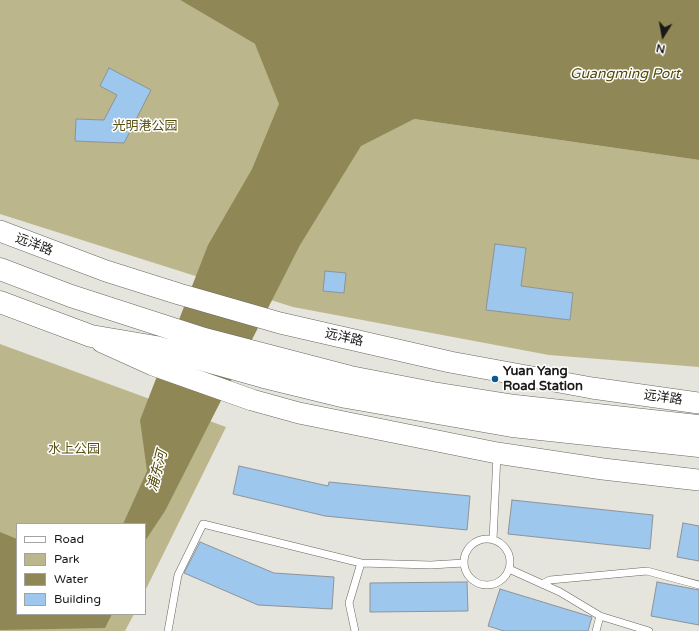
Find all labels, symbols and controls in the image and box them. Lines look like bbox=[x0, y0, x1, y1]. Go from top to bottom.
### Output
north arrow bbox=[643, 16, 683, 56]
text: N bbox=[655, 41, 666, 55]
water label: Guangming Port bbox=[570, 66, 680, 82]
park label: 光明港公园 bbox=[113, 119, 177, 135]
street label: 远洋路 bbox=[13, 231, 55, 259]
street label: 远洋路 bbox=[323, 326, 365, 350]
place label: Yuan Yang Road Station bbox=[503, 364, 583, 395]
marker: Yuan Yang Road Station bbox=[490, 374, 500, 384]
street label: 远洋路 bbox=[643, 388, 683, 408]
park label: 水上公园 bbox=[48, 442, 100, 458]
water label: 浦东河 bbox=[144, 449, 172, 493]
legend bbox=[16, 523, 146, 615]
text: Road bbox=[54, 532, 84, 546]
text: Park bbox=[54, 552, 80, 566]
text: Water bbox=[54, 572, 88, 586]
text: Building bbox=[54, 592, 101, 606]

